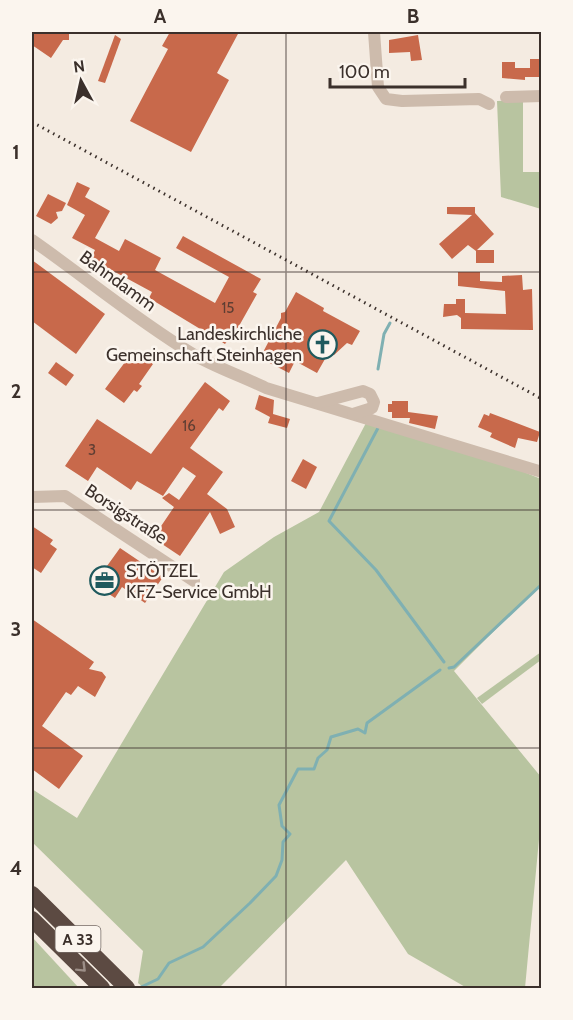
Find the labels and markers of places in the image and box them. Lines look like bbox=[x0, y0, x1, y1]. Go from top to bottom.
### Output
place label: Landeskirchliche Gemeinschaft Steinhagen bbox=[106, 323, 302, 366]
church icon: Landeskirchliche Gemeinschaft Steinhagen bbox=[307, 328, 339, 360]
place label: STÖTZEL KFZ-Service GmbH bbox=[126, 560, 272, 603]
office icon: STÖTZEL KFZ-Service GmbH bbox=[89, 565, 121, 597]

